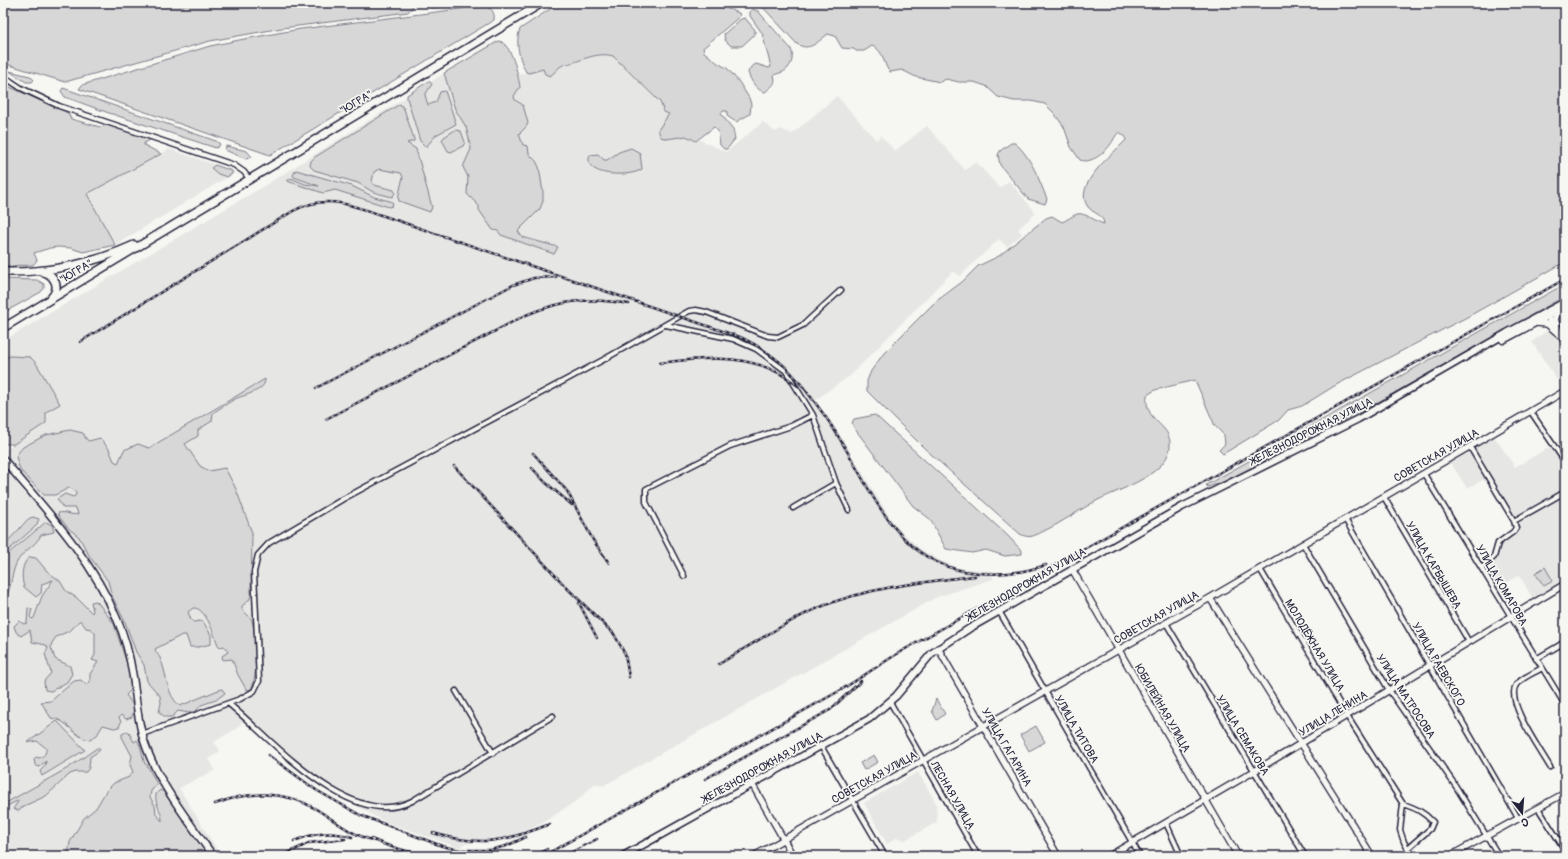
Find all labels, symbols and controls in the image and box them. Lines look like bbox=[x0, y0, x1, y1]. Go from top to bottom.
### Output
street label: "ЮГРА" bbox=[337, 88, 375, 117]
street label: "ЮГРА" bbox=[57, 257, 95, 286]
street label: ЖЕЛЕЗНОДОРОЖНАЯ УЛИЦА bbox=[1246, 395, 1375, 469]
street label: СОВЕТСКАЯ УЛИЦА bbox=[1392, 426, 1481, 485]
street label: УЛИЦА КАРБЫШЕВА bbox=[1403, 519, 1464, 611]
street label: УЛИЦА КОМАРОВА bbox=[1473, 542, 1530, 628]
street label: ЖЕЛЕЗНОДОРОЖНАЯ УЛИЦА bbox=[963, 545, 1088, 625]
street label: СОВЕТСКАЯ УЛИЦА bbox=[1112, 588, 1201, 647]
street label: МОЛОДЁЖНАЯ УЛИЦА bbox=[1282, 597, 1347, 694]
street label: УЛИЦА РАЕВСКОГО bbox=[1409, 620, 1468, 708]
street label: УЛИЦА МАТРОСОВА bbox=[1373, 652, 1438, 741]
street label: ЮБИЛЕЙНАЯ УЛИЦА bbox=[1132, 662, 1193, 754]
street label: УЛИЦА ЛЕНИНА bbox=[1297, 688, 1370, 739]
street label: УЛИЦА ТИТОВА bbox=[1052, 693, 1101, 766]
street label: УЛИЦА СЕМАКОВА bbox=[1213, 693, 1272, 778]
street label: УЛИЦА ГАГАРИНА bbox=[979, 706, 1034, 789]
street label: ЖЕЛЕЗНОДОРОЖНАЯ УЛИЦА bbox=[698, 729, 825, 807]
street label: СОВЕТСКАЯ УЛИЦА bbox=[829, 749, 919, 806]
street label: ЛЕСНАЯ УЛИЦА bbox=[927, 758, 977, 832]
north arrow bbox=[1502, 793, 1542, 833]
text: С bbox=[1519, 815, 1530, 829]

